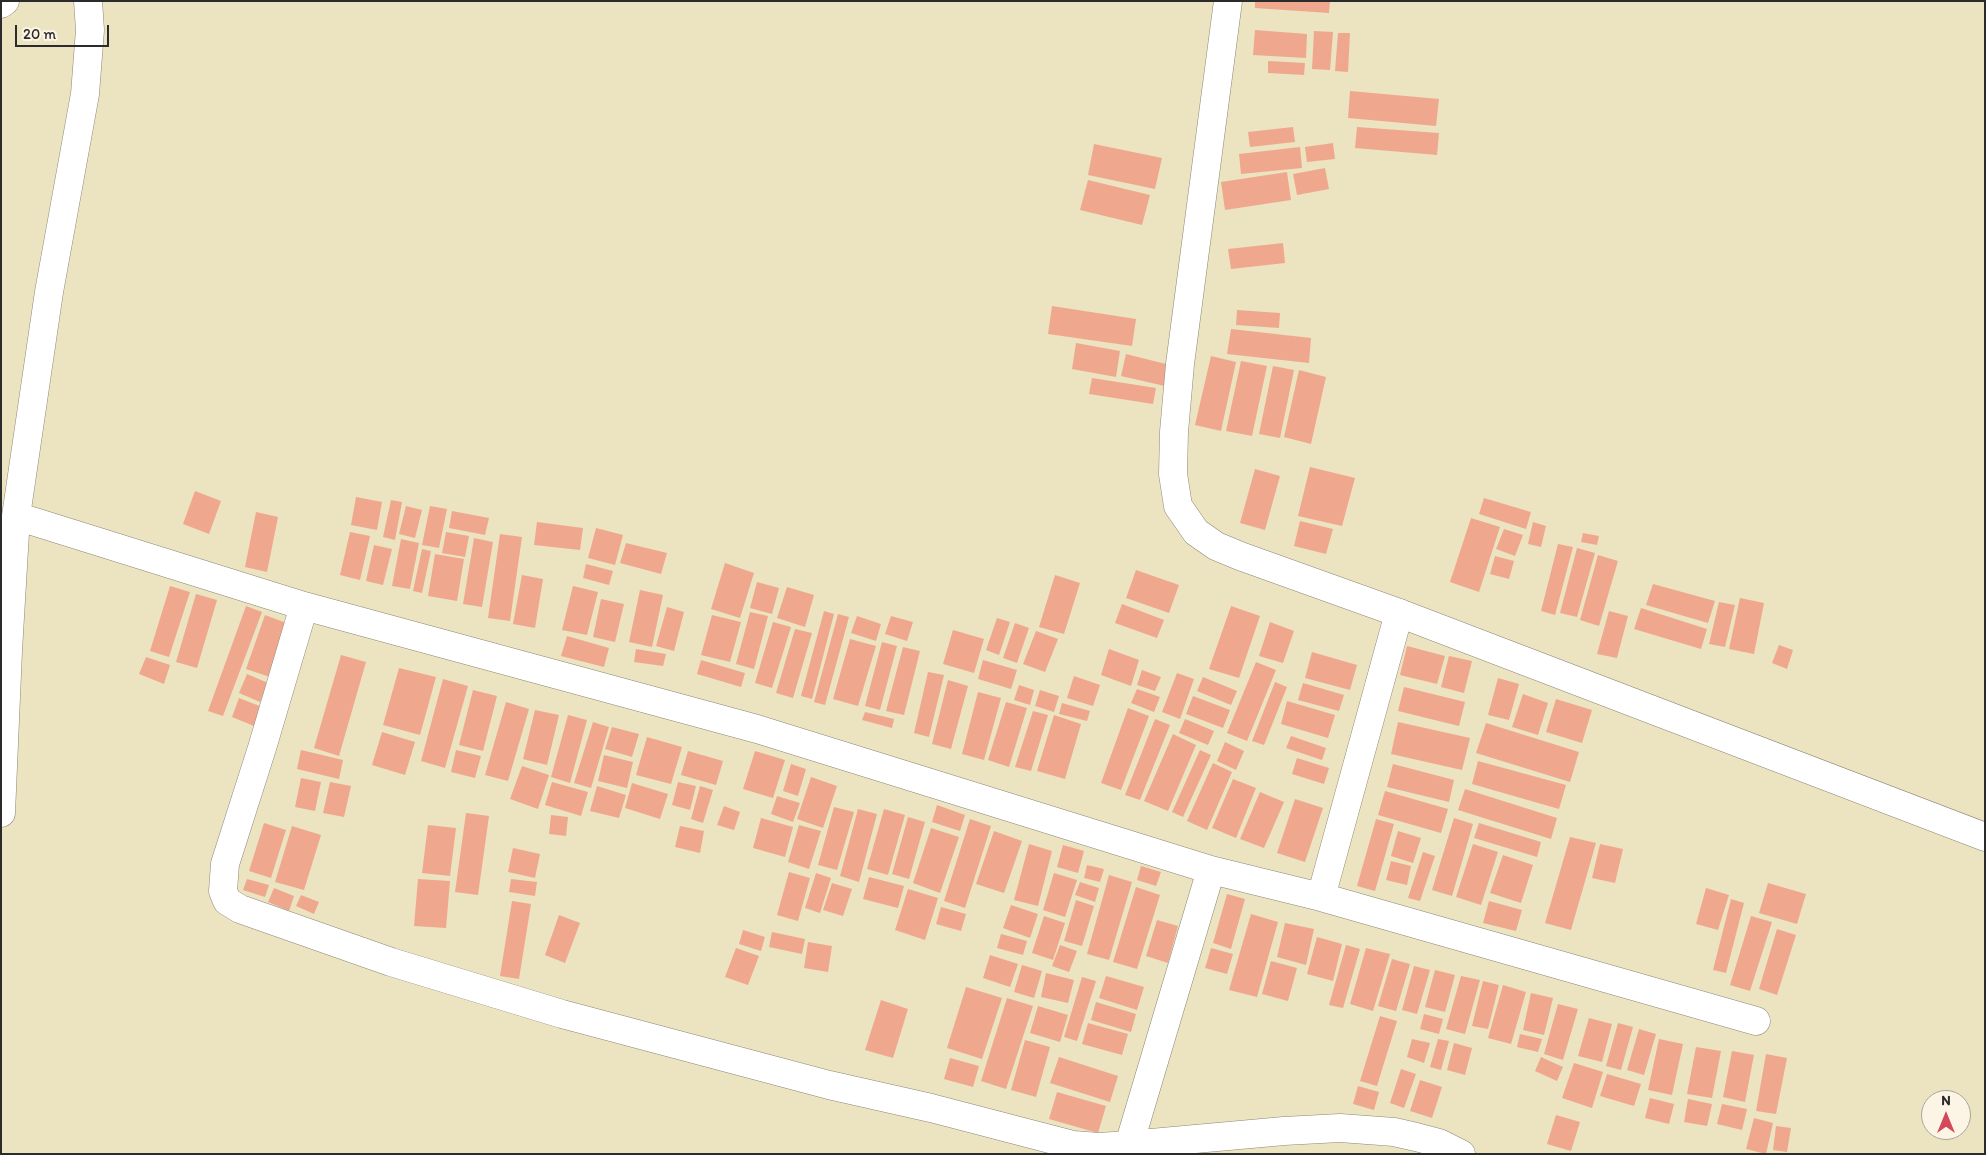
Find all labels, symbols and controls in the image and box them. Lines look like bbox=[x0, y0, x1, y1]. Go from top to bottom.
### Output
scale bar bbox=[18, 15, 111, 47]
text: 20 m bbox=[23, 25, 56, 43]
north arrow bbox=[1921, 1090, 1971, 1140]
text: N bbox=[1941, 1092, 1951, 1109]

